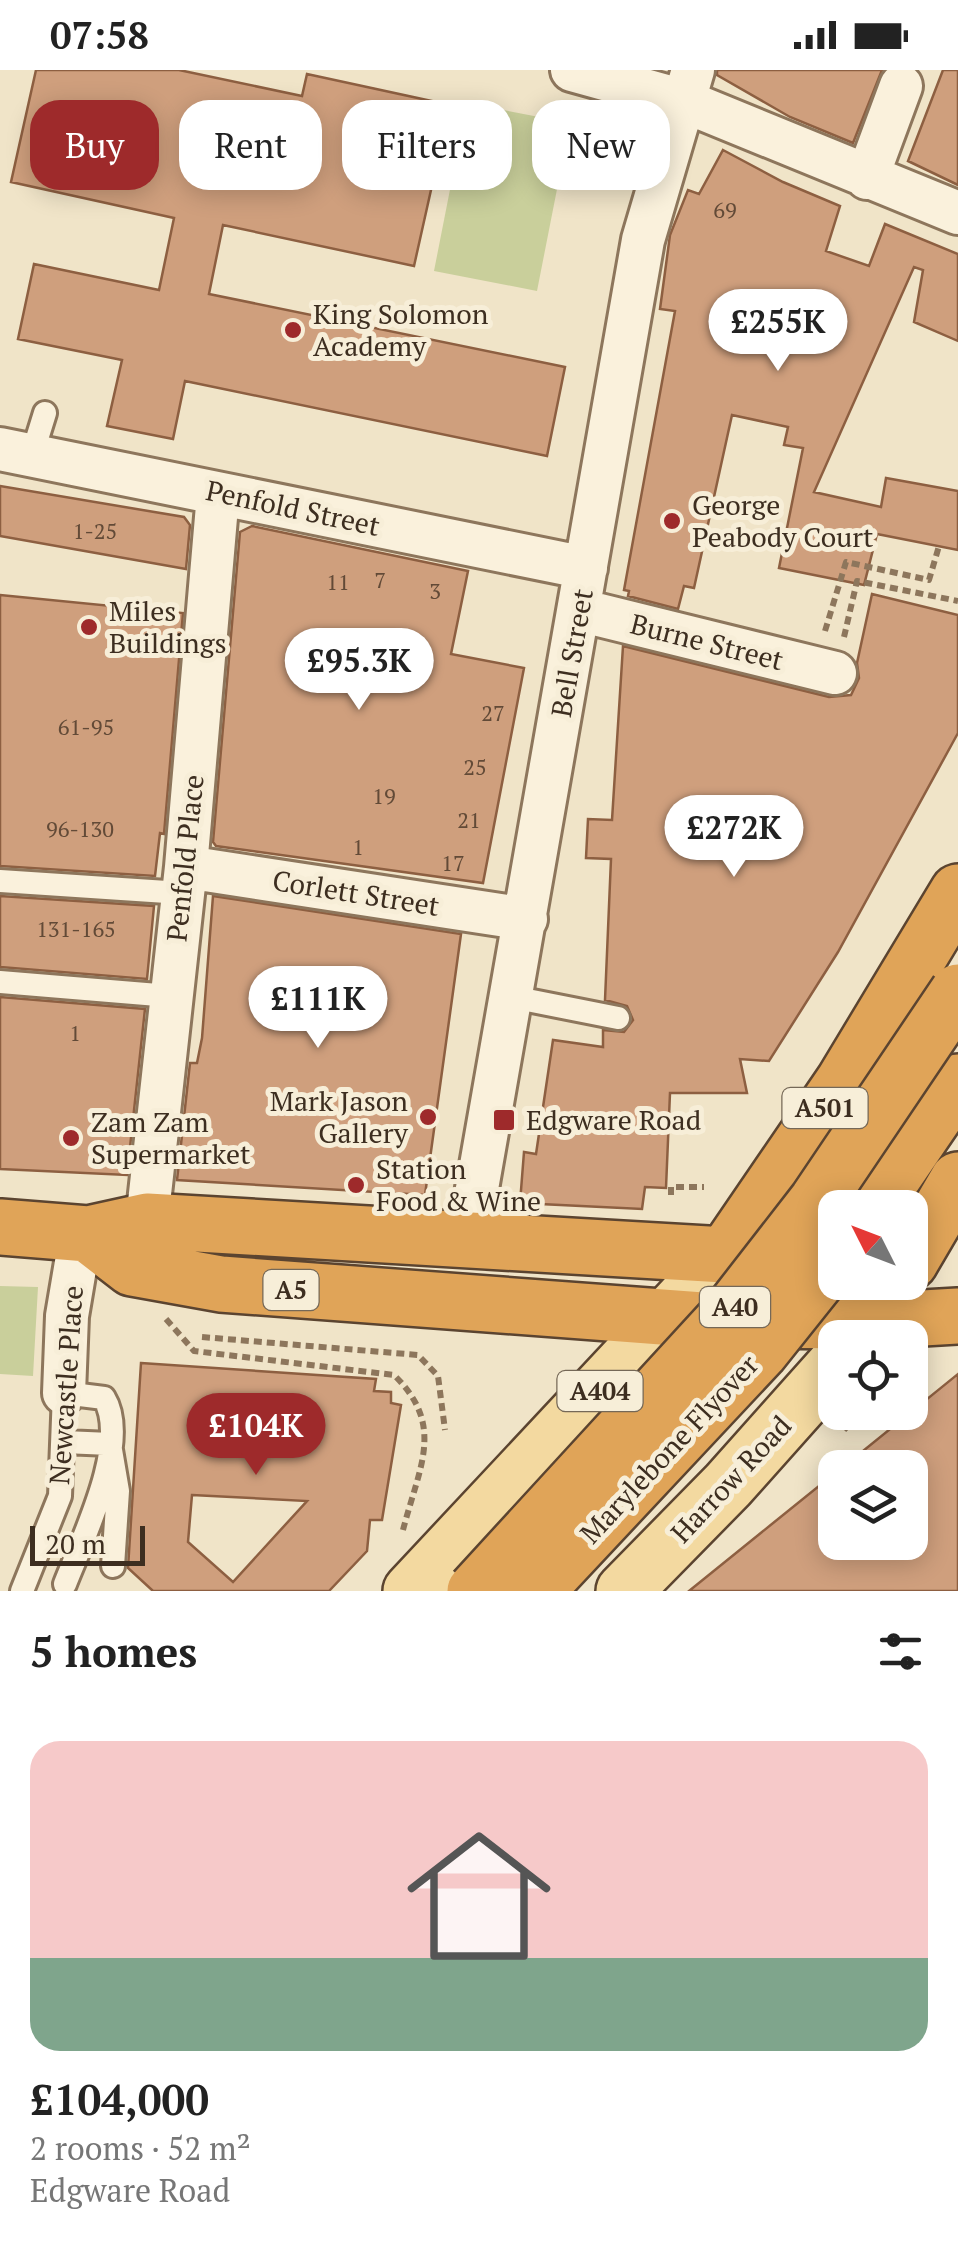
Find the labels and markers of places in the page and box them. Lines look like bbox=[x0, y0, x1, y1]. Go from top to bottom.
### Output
pin: £255K bbox=[708, 289, 848, 374]
place label: King Solomon Academy bbox=[313, 295, 489, 364]
marker: King Solomon Academy bbox=[282, 319, 304, 341]
place label: George Peabody Court bbox=[692, 486, 874, 555]
marker: George Peabody Court bbox=[661, 510, 683, 532]
place label: Miles Buildings bbox=[109, 592, 227, 661]
marker: Miles Buildings bbox=[78, 616, 100, 638]
pin: £95.3K bbox=[278, 628, 440, 713]
pin: £272K bbox=[664, 795, 804, 880]
pin: £111K bbox=[248, 966, 388, 1051]
place label: Mark Jason Gallery bbox=[270, 1082, 409, 1151]
place label: Edgware Road bbox=[526, 1101, 701, 1138]
place label: Zam Zam Supermarket bbox=[91, 1103, 251, 1172]
marker: Mark Jason Gallery bbox=[417, 1106, 439, 1128]
marker: Edgware Road bbox=[491, 1107, 517, 1133]
marker: Zam Zam Supermarket bbox=[60, 1127, 82, 1149]
place label: Station Food & Wine bbox=[376, 1150, 541, 1219]
marker: Station Food & Wine bbox=[345, 1174, 367, 1196]
pin: £104K bbox=[186, 1393, 326, 1478]

